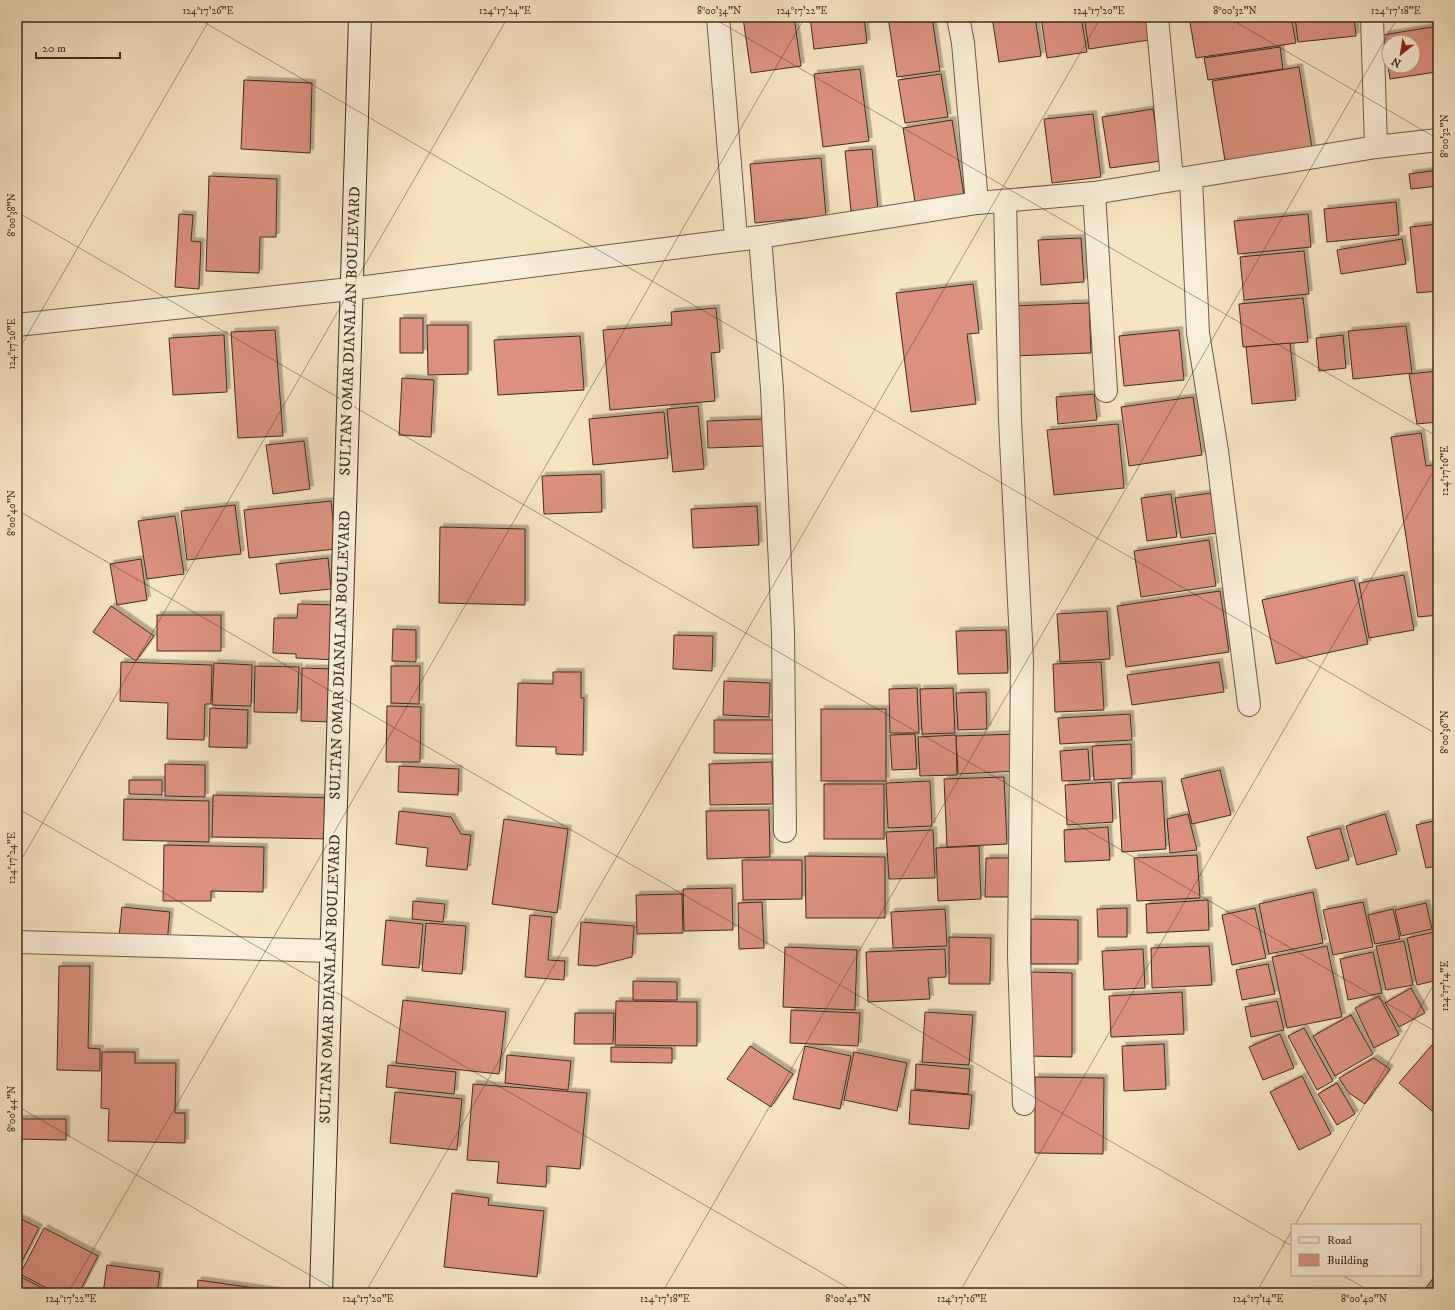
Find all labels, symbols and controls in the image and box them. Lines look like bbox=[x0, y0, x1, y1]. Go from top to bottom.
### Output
text: 124°17'26"E bbox=[182, 5, 234, 17]
text: 124°17'24"E bbox=[479, 5, 531, 17]
text: 8°00'34"N bbox=[697, 5, 741, 17]
text: 124°17'22"E bbox=[777, 5, 827, 17]
text: 124°17'20"E bbox=[1073, 5, 1125, 17]
text: 8°00'32"N bbox=[1213, 5, 1257, 17]
text: 124°17'18"E bbox=[1371, 5, 1421, 17]
scale bar bbox=[36, 34, 120, 60]
north arrow bbox=[1381, 34, 1421, 74]
text: 20 m bbox=[42, 41, 66, 56]
text: N bbox=[1389, 53, 1404, 70]
text: 8°00'32"N bbox=[1439, 114, 1451, 158]
street label: SULTAN OMAR DIANALAN BOULEVARD bbox=[335, 186, 365, 476]
text: 8°00'38"N bbox=[6, 193, 18, 237]
text: 124°17'26"E bbox=[6, 318, 18, 370]
text: 124°17'16"E bbox=[1439, 446, 1451, 496]
text: 8°00'40"N bbox=[6, 490, 18, 536]
street label: SULTAN OMAR DIANALAN BOULEVARD bbox=[325, 510, 355, 800]
text: 8°00'36"N bbox=[1439, 710, 1451, 754]
text: 124°17'24"E bbox=[6, 832, 18, 884]
street label: SULTAN OMAR DIANALAN BOULEVARD bbox=[315, 834, 345, 1124]
text: 124°17'14"E bbox=[1439, 961, 1451, 1011]
text: 8°00'44"N bbox=[6, 1086, 18, 1132]
legend bbox=[1291, 1224, 1421, 1276]
text: Road bbox=[1327, 1233, 1352, 1248]
text: Building bbox=[1327, 1253, 1368, 1268]
text: 124°17'22"E bbox=[46, 1293, 96, 1305]
text: 124°17'20"E bbox=[342, 1293, 394, 1305]
text: 124°17'18"E bbox=[640, 1293, 690, 1305]
text: 8°00'42"N bbox=[825, 1293, 871, 1305]
text: 124°17'16"E bbox=[937, 1293, 987, 1305]
text: 124°17'14"E bbox=[1233, 1293, 1283, 1305]
text: 8°00'40"N bbox=[1341, 1293, 1387, 1305]

